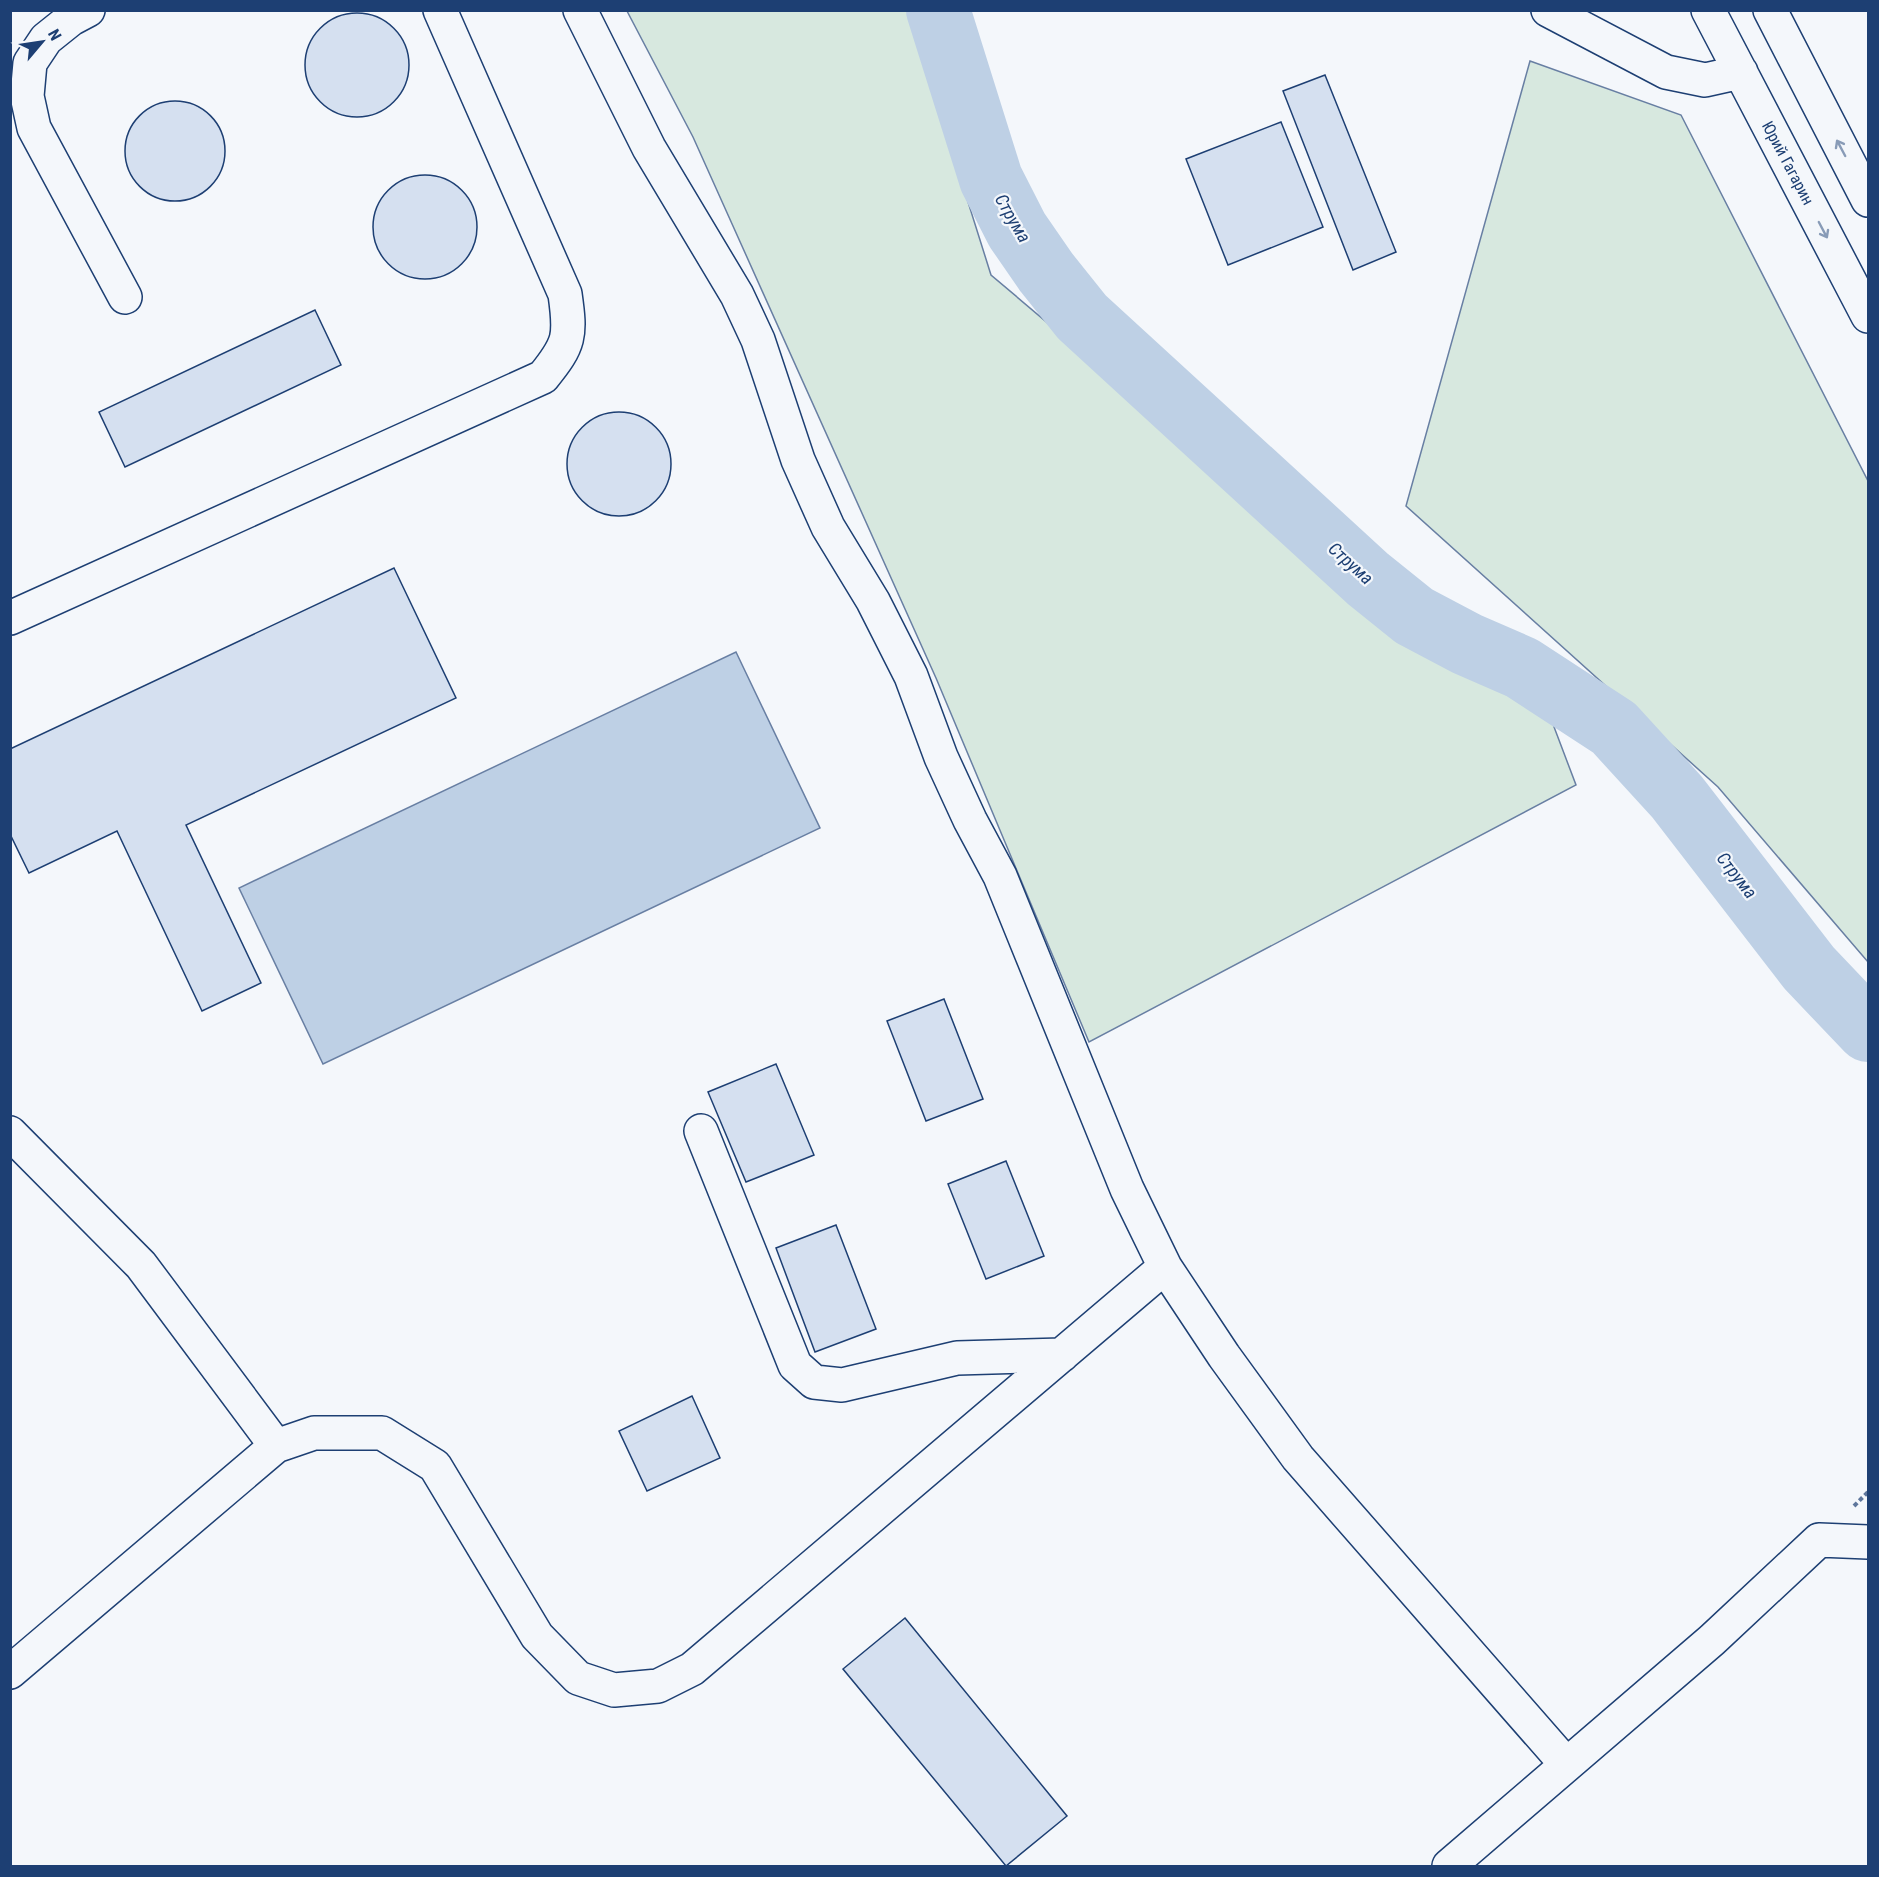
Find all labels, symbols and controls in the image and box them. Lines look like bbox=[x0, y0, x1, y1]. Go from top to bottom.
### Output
north arrow bbox=[12, 12, 72, 72]
text: N bbox=[44, 26, 65, 44]
street label: Юрий Гагарин bbox=[1758, 118, 1818, 208]
one-way arrow bbox=[1835, 139, 1847, 157]
water label: Струма bbox=[991, 190, 1035, 246]
one-way arrow bbox=[1818, 220, 1829, 238]
water label: Струма bbox=[1324, 538, 1378, 588]
water label: Струма bbox=[1712, 848, 1762, 902]

